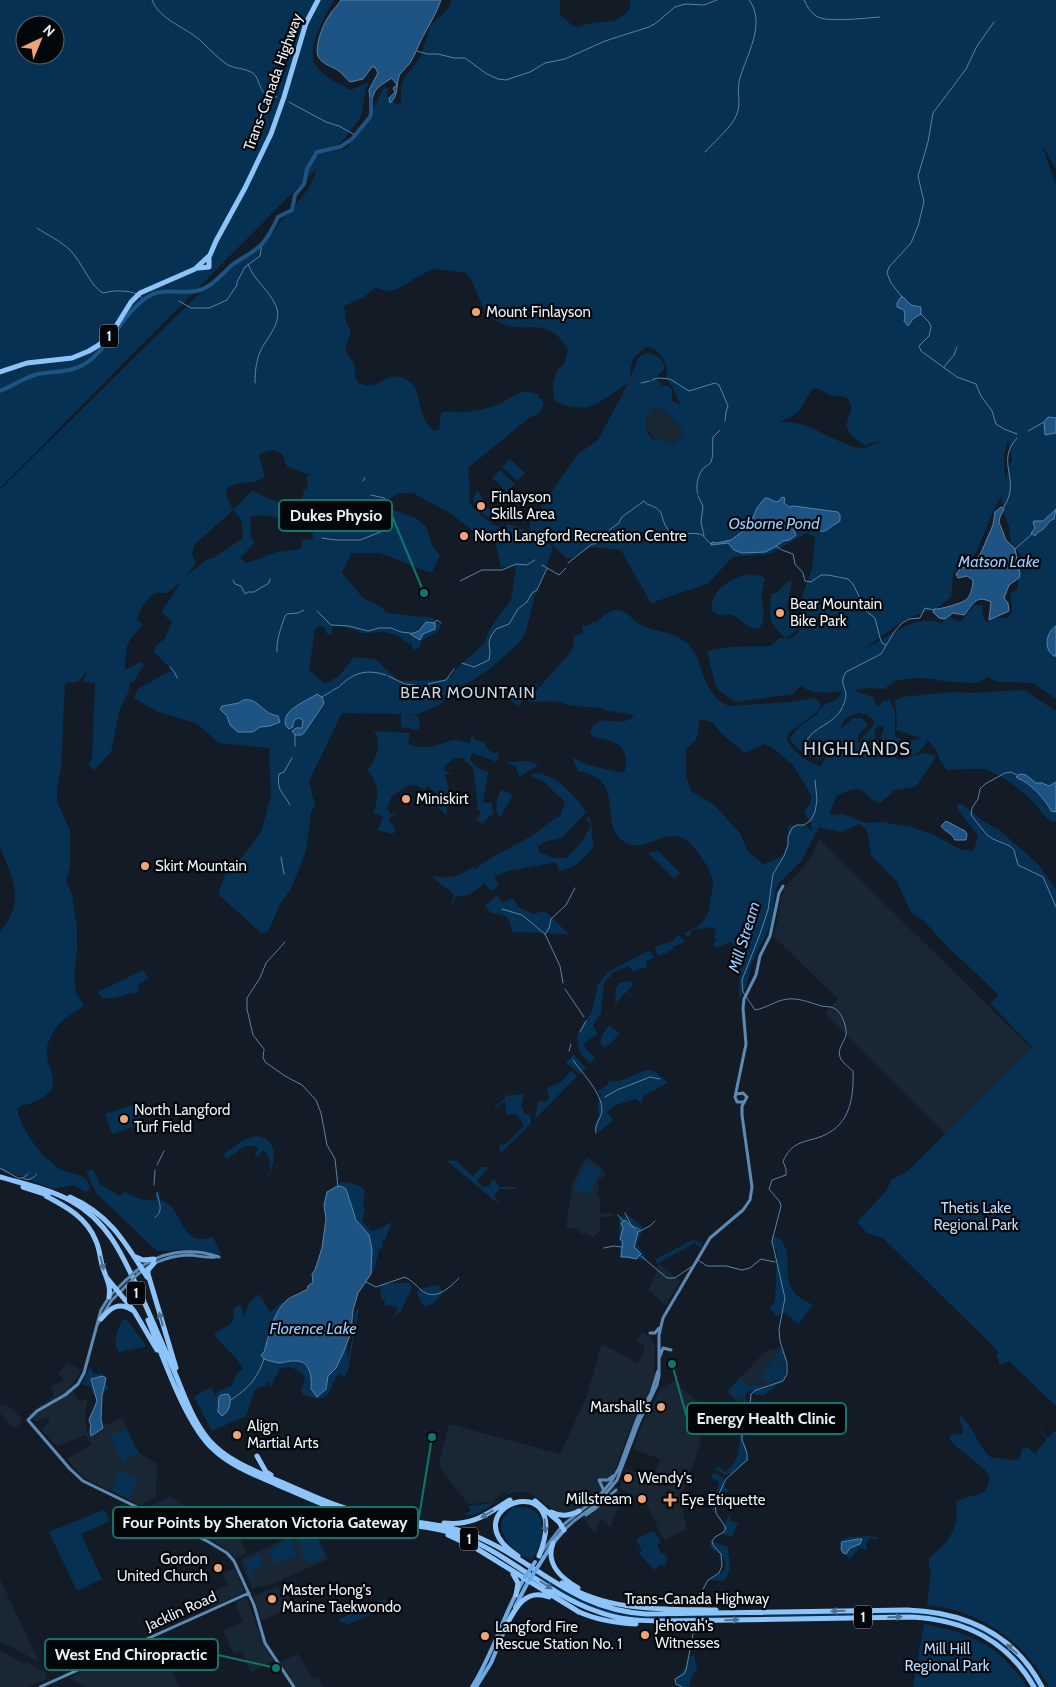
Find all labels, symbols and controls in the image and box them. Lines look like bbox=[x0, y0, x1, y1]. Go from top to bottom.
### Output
street label: Trans-Canada Highway bbox=[240, 10, 306, 153]
north arrow bbox=[15, 15, 65, 65]
text: N bbox=[39, 21, 59, 41]
place label: Mount Finlayson bbox=[486, 303, 591, 321]
marker: Mount Finlayson bbox=[470, 306, 482, 318]
road number: 1 bbox=[100, 324, 118, 348]
place label: Finlayson Skills Area bbox=[491, 488, 556, 523]
callout: Dukes Physio bbox=[279, 500, 392, 531]
marker: Finlayson Skills Area bbox=[475, 500, 487, 512]
text: Dukes Physio bbox=[290, 506, 382, 525]
water label: Osborne Pond bbox=[728, 514, 820, 533]
place label: North Langford Recreation Centre bbox=[474, 527, 687, 545]
marker: North Langford Recreation Centre bbox=[458, 530, 470, 542]
water label: Matson Lake bbox=[957, 552, 1040, 571]
place label: Bear Mountain Bike Park bbox=[790, 595, 882, 630]
marker: Bear Mountain Bike Park bbox=[774, 607, 786, 619]
district label: BEAR MOUNTAIN bbox=[400, 683, 536, 702]
district label: HIGHLANDS bbox=[803, 738, 911, 760]
place label: Miniskirt bbox=[416, 790, 469, 808]
marker: Miniskirt bbox=[400, 793, 412, 805]
place label: Skirt Mountain bbox=[155, 857, 247, 875]
marker: Skirt Mountain bbox=[139, 860, 151, 872]
water label: Mill Stream bbox=[724, 899, 764, 976]
place label: North Langford Turf Field bbox=[134, 1101, 230, 1136]
marker: North Langford Turf Field bbox=[118, 1113, 130, 1125]
park label: Thetis Lake Regional Park bbox=[933, 1199, 1019, 1234]
one-way arrow bbox=[98, 1255, 106, 1270]
road number: 1 bbox=[127, 1282, 145, 1305]
one-way arrow bbox=[156, 1312, 164, 1327]
water label: Florence Lake bbox=[269, 1319, 357, 1338]
place label: Marshall's bbox=[590, 1398, 651, 1416]
marker: Marshall's bbox=[655, 1401, 667, 1413]
callout: Energy Health Clinic bbox=[687, 1403, 846, 1434]
text: Energy Health Clinic bbox=[697, 1409, 835, 1428]
place label: Align Martial Arts bbox=[247, 1417, 319, 1452]
marker: Align Martial Arts bbox=[231, 1429, 243, 1441]
place label: Wendy's bbox=[638, 1469, 692, 1487]
marker: Wendy's bbox=[622, 1472, 634, 1484]
place label: Millstream bbox=[566, 1490, 632, 1508]
place label: Eye Etiquette bbox=[681, 1491, 766, 1509]
marker: Millstream bbox=[636, 1493, 648, 1505]
marker: Eye Etiquette bbox=[663, 1493, 677, 1507]
callout: Four Points by Sheraton Victoria Gateway bbox=[113, 1507, 418, 1538]
one-way arrow bbox=[480, 1510, 493, 1519]
text: Four Points by Sheraton Victoria Gateway bbox=[122, 1513, 408, 1532]
one-way arrow bbox=[541, 1518, 549, 1534]
road number: 1 bbox=[460, 1528, 478, 1550]
place label: Gordon United Church bbox=[117, 1550, 208, 1585]
marker: Gordon United Church bbox=[212, 1562, 224, 1574]
one-way arrow bbox=[539, 1580, 552, 1589]
place label: Master Hong's Marine Taekwondo bbox=[282, 1581, 401, 1616]
street label: Jacklin Road bbox=[142, 1587, 219, 1635]
street label: Trans-Canada Highway bbox=[625, 1590, 770, 1608]
marker: Master Hong's Marine Taekwondo bbox=[266, 1593, 278, 1605]
road number: 1 bbox=[854, 1605, 872, 1628]
one-way arrow bbox=[830, 1607, 846, 1615]
one-way arrow bbox=[887, 1613, 903, 1621]
one-way arrow bbox=[725, 1615, 741, 1623]
place label: Jehovah's Witnesses bbox=[654, 1617, 720, 1652]
place label: Langford Fire Rescue Station No. 1 bbox=[495, 1618, 622, 1653]
marker: Jehovah's Witnesses bbox=[639, 1629, 651, 1641]
marker: Langford Fire Rescue Station No. 1 bbox=[479, 1630, 491, 1642]
callout: West End Chiropractic bbox=[45, 1639, 218, 1670]
park label: Mill Hill Regional Park bbox=[904, 1640, 990, 1675]
one-way arrow bbox=[1007, 1643, 1019, 1655]
text: West End Chiropractic bbox=[55, 1645, 207, 1664]

